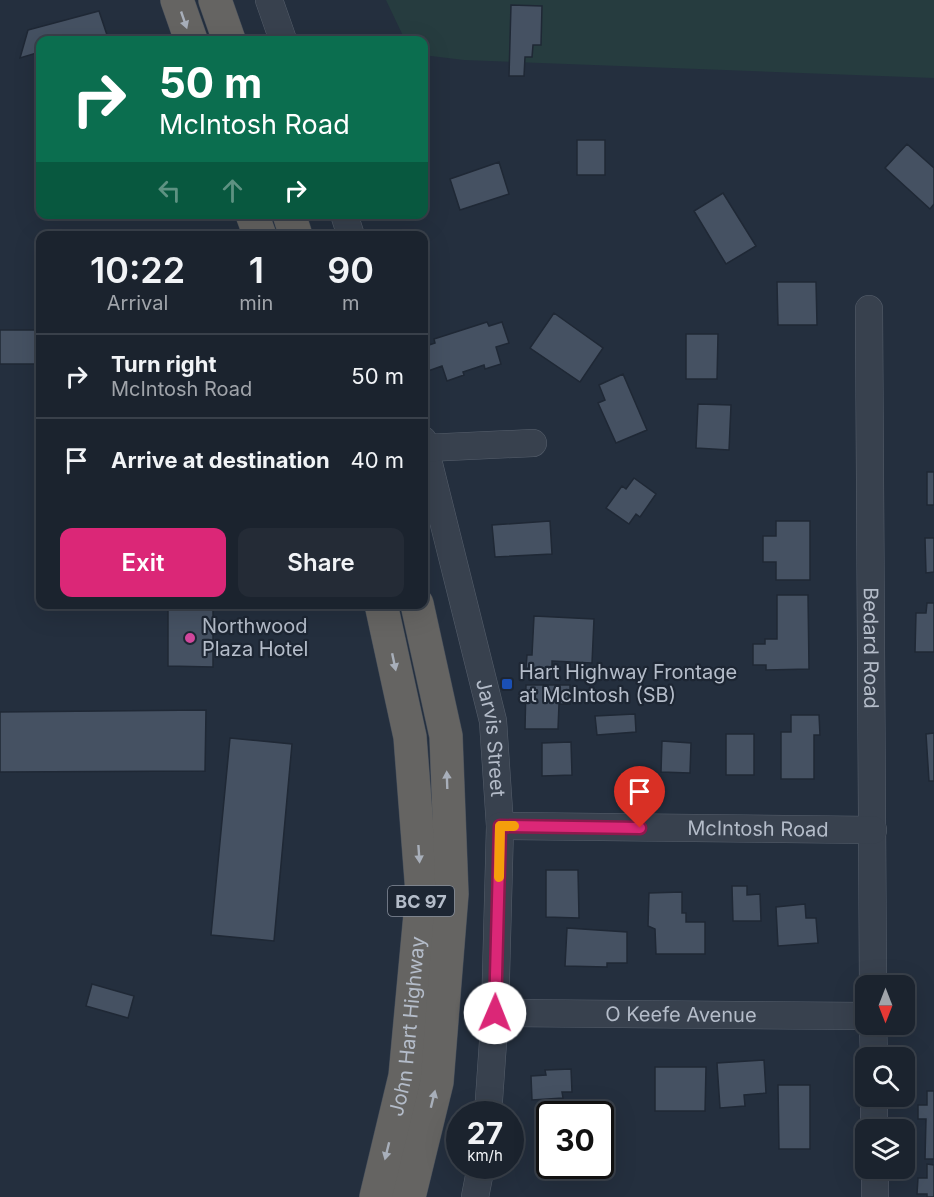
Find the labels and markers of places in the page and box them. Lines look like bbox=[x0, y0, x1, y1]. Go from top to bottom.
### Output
place label: Northwood Plaza Hotel bbox=[202, 614, 308, 661]
marker: Northwood Plaza Hotel bbox=[183, 631, 197, 645]
place label: Hart Highway Frontage at McIntosh (SB) bbox=[519, 660, 737, 707]
marker: Hart Highway Frontage at McIntosh (SB) bbox=[500, 677, 514, 691]
pin bbox=[614, 766, 665, 828]

